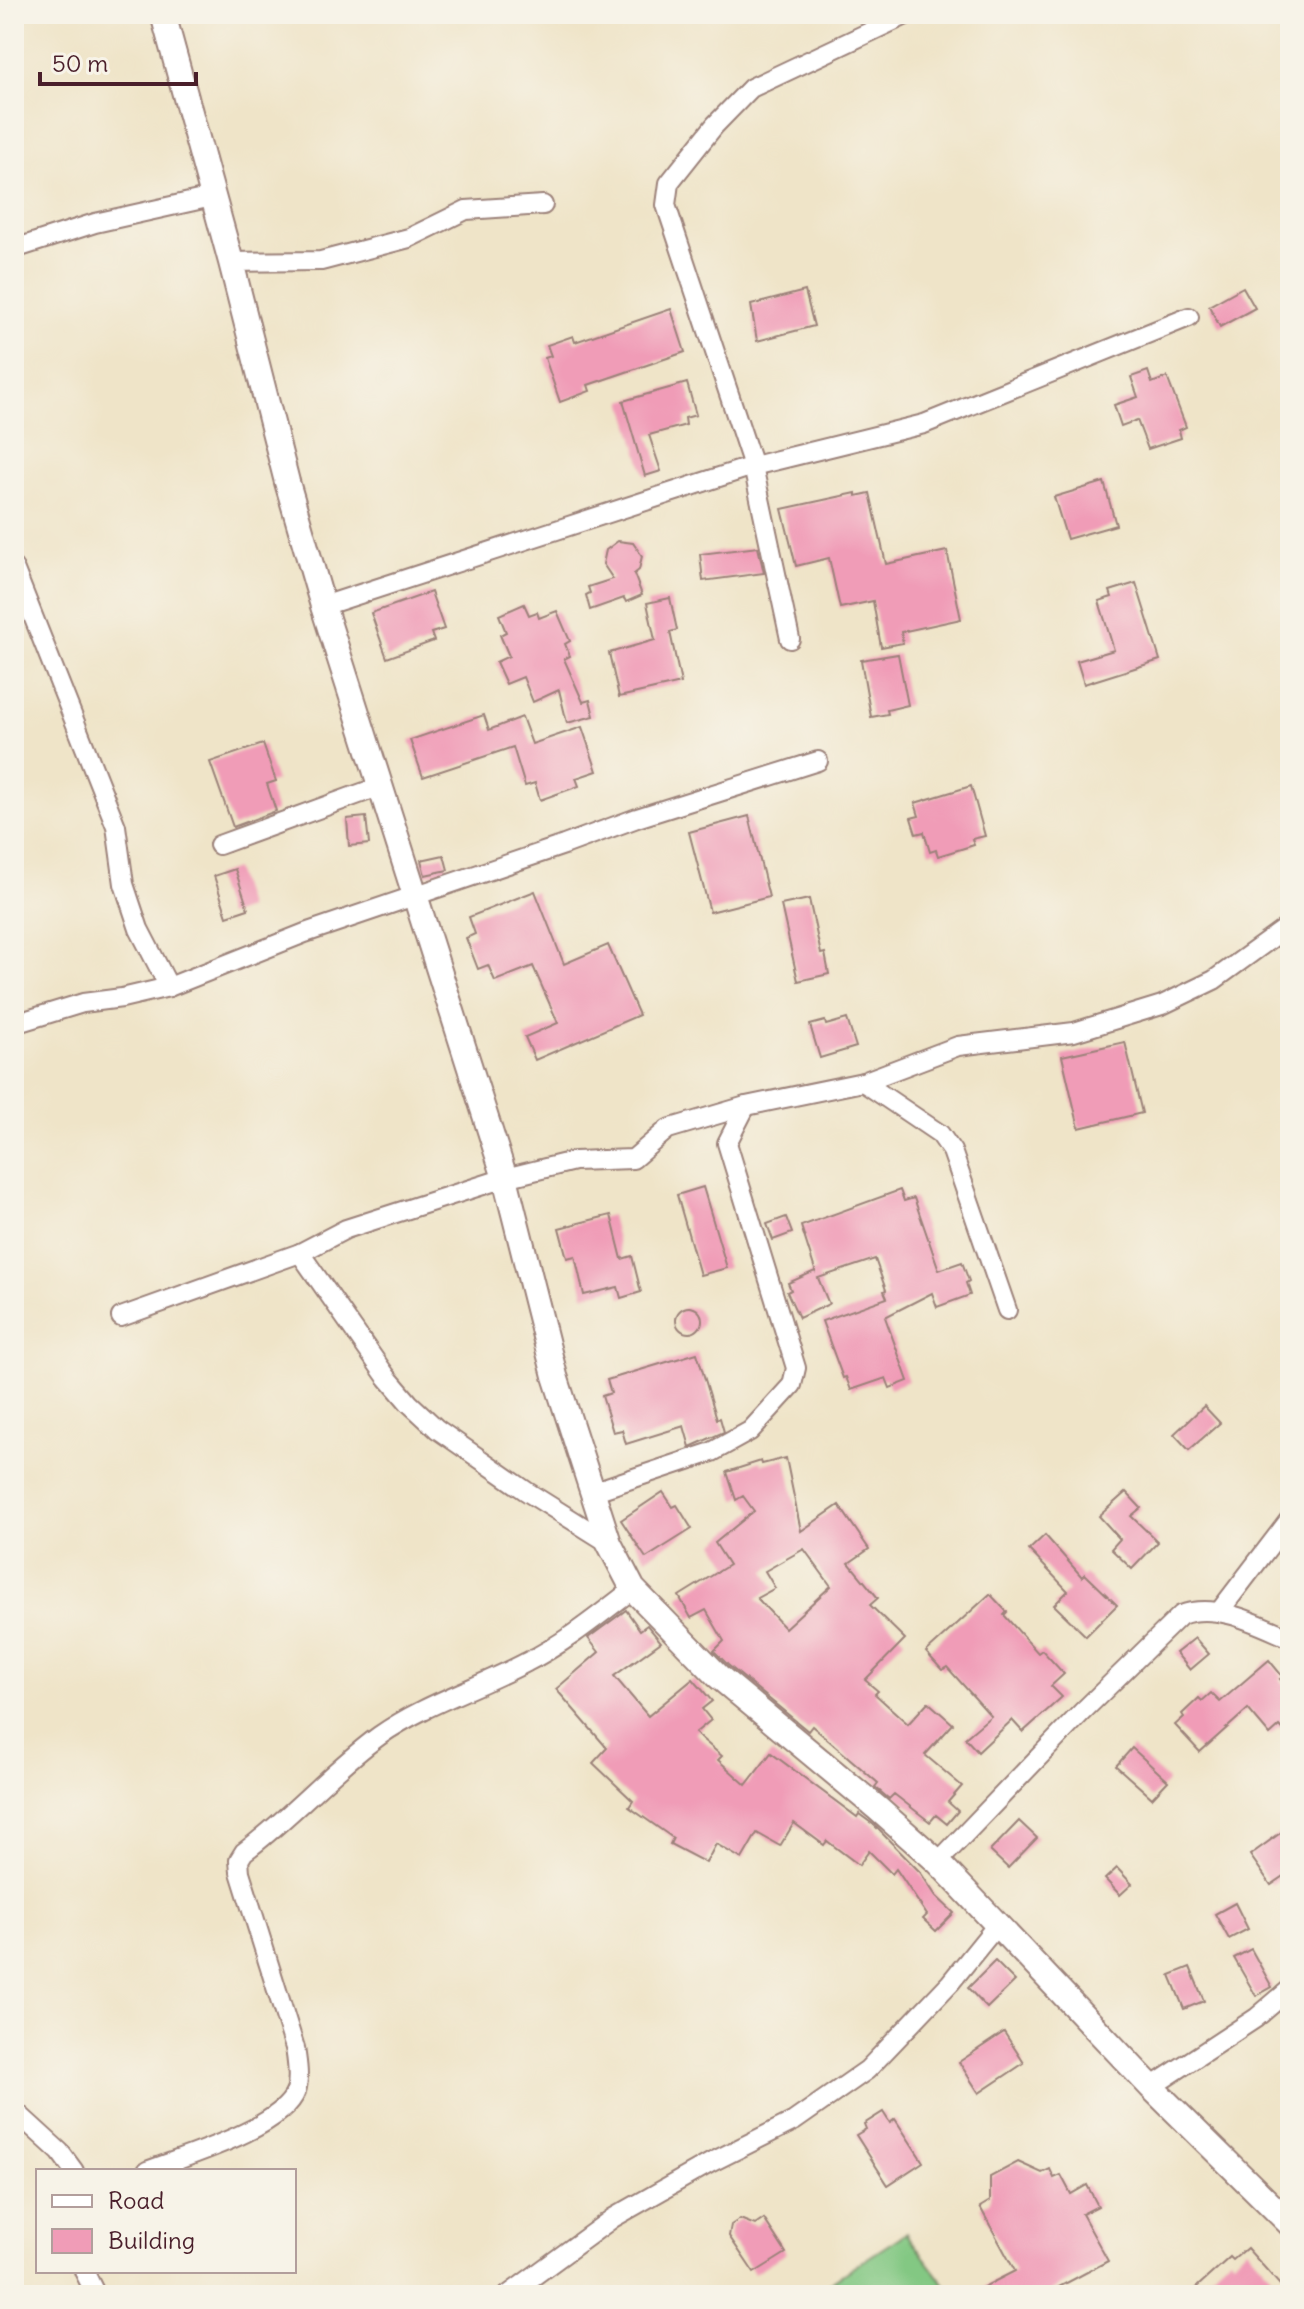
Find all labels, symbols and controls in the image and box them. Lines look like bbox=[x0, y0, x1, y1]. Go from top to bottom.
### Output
scale bar bbox=[40, 36, 196, 86]
text: 50 m bbox=[52, 48, 108, 78]
legend bbox=[36, 2169, 296, 2273]
text: Road bbox=[108, 2185, 164, 2215]
text: Building bbox=[108, 2225, 195, 2255]

